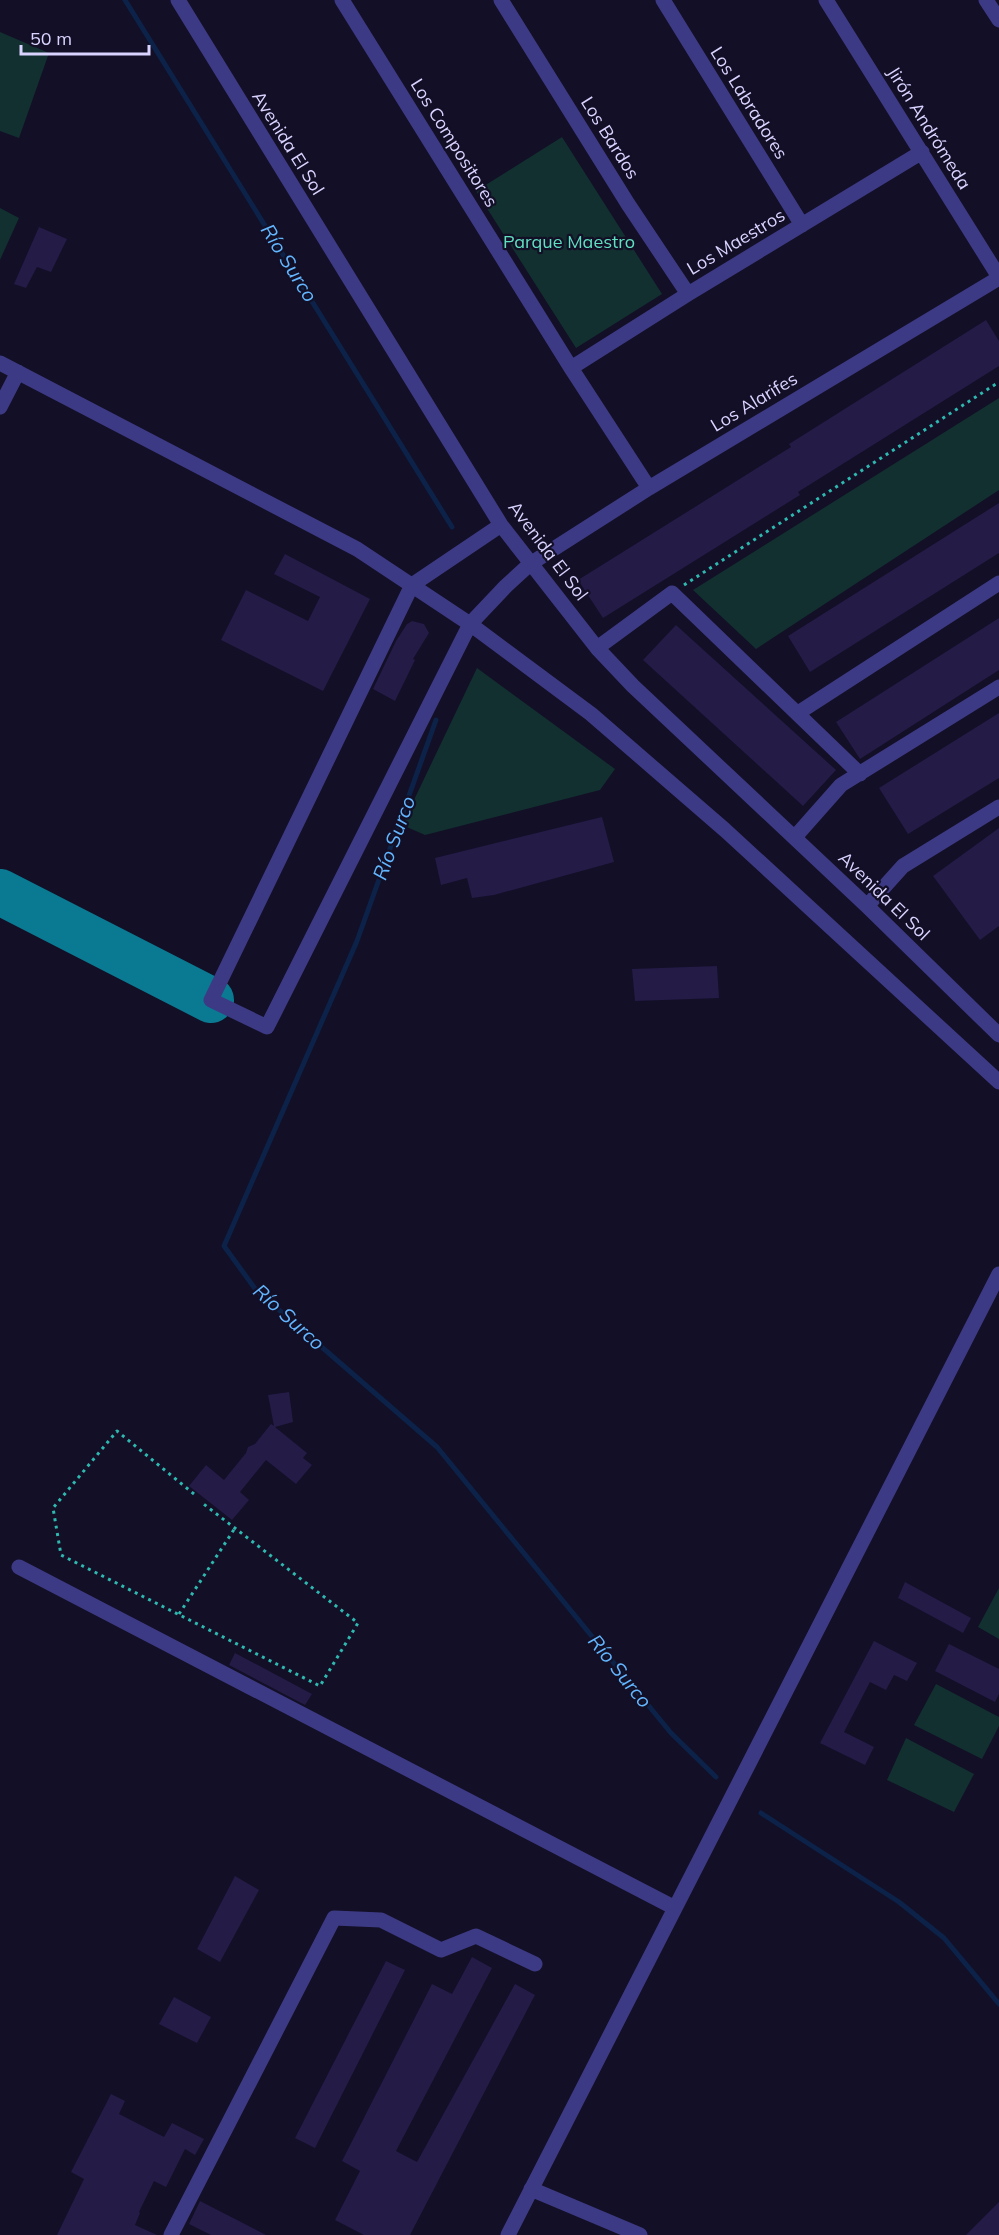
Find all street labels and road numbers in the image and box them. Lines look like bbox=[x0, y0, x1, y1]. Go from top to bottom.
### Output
street label: Los Labradores bbox=[706, 42, 793, 163]
street label: Jirón Andrómeda bbox=[882, 62, 976, 193]
street label: Los Compositores bbox=[406, 74, 503, 211]
street label: Avenida El Sol bbox=[247, 86, 330, 199]
street label: Los Bardos bbox=[576, 92, 645, 183]
street label: Los Maestros bbox=[682, 203, 789, 280]
street label: Los Alarifes bbox=[706, 367, 801, 436]
street label: Avenida El Sol bbox=[504, 496, 593, 605]
street label: Avenida El Sol bbox=[834, 846, 935, 945]

